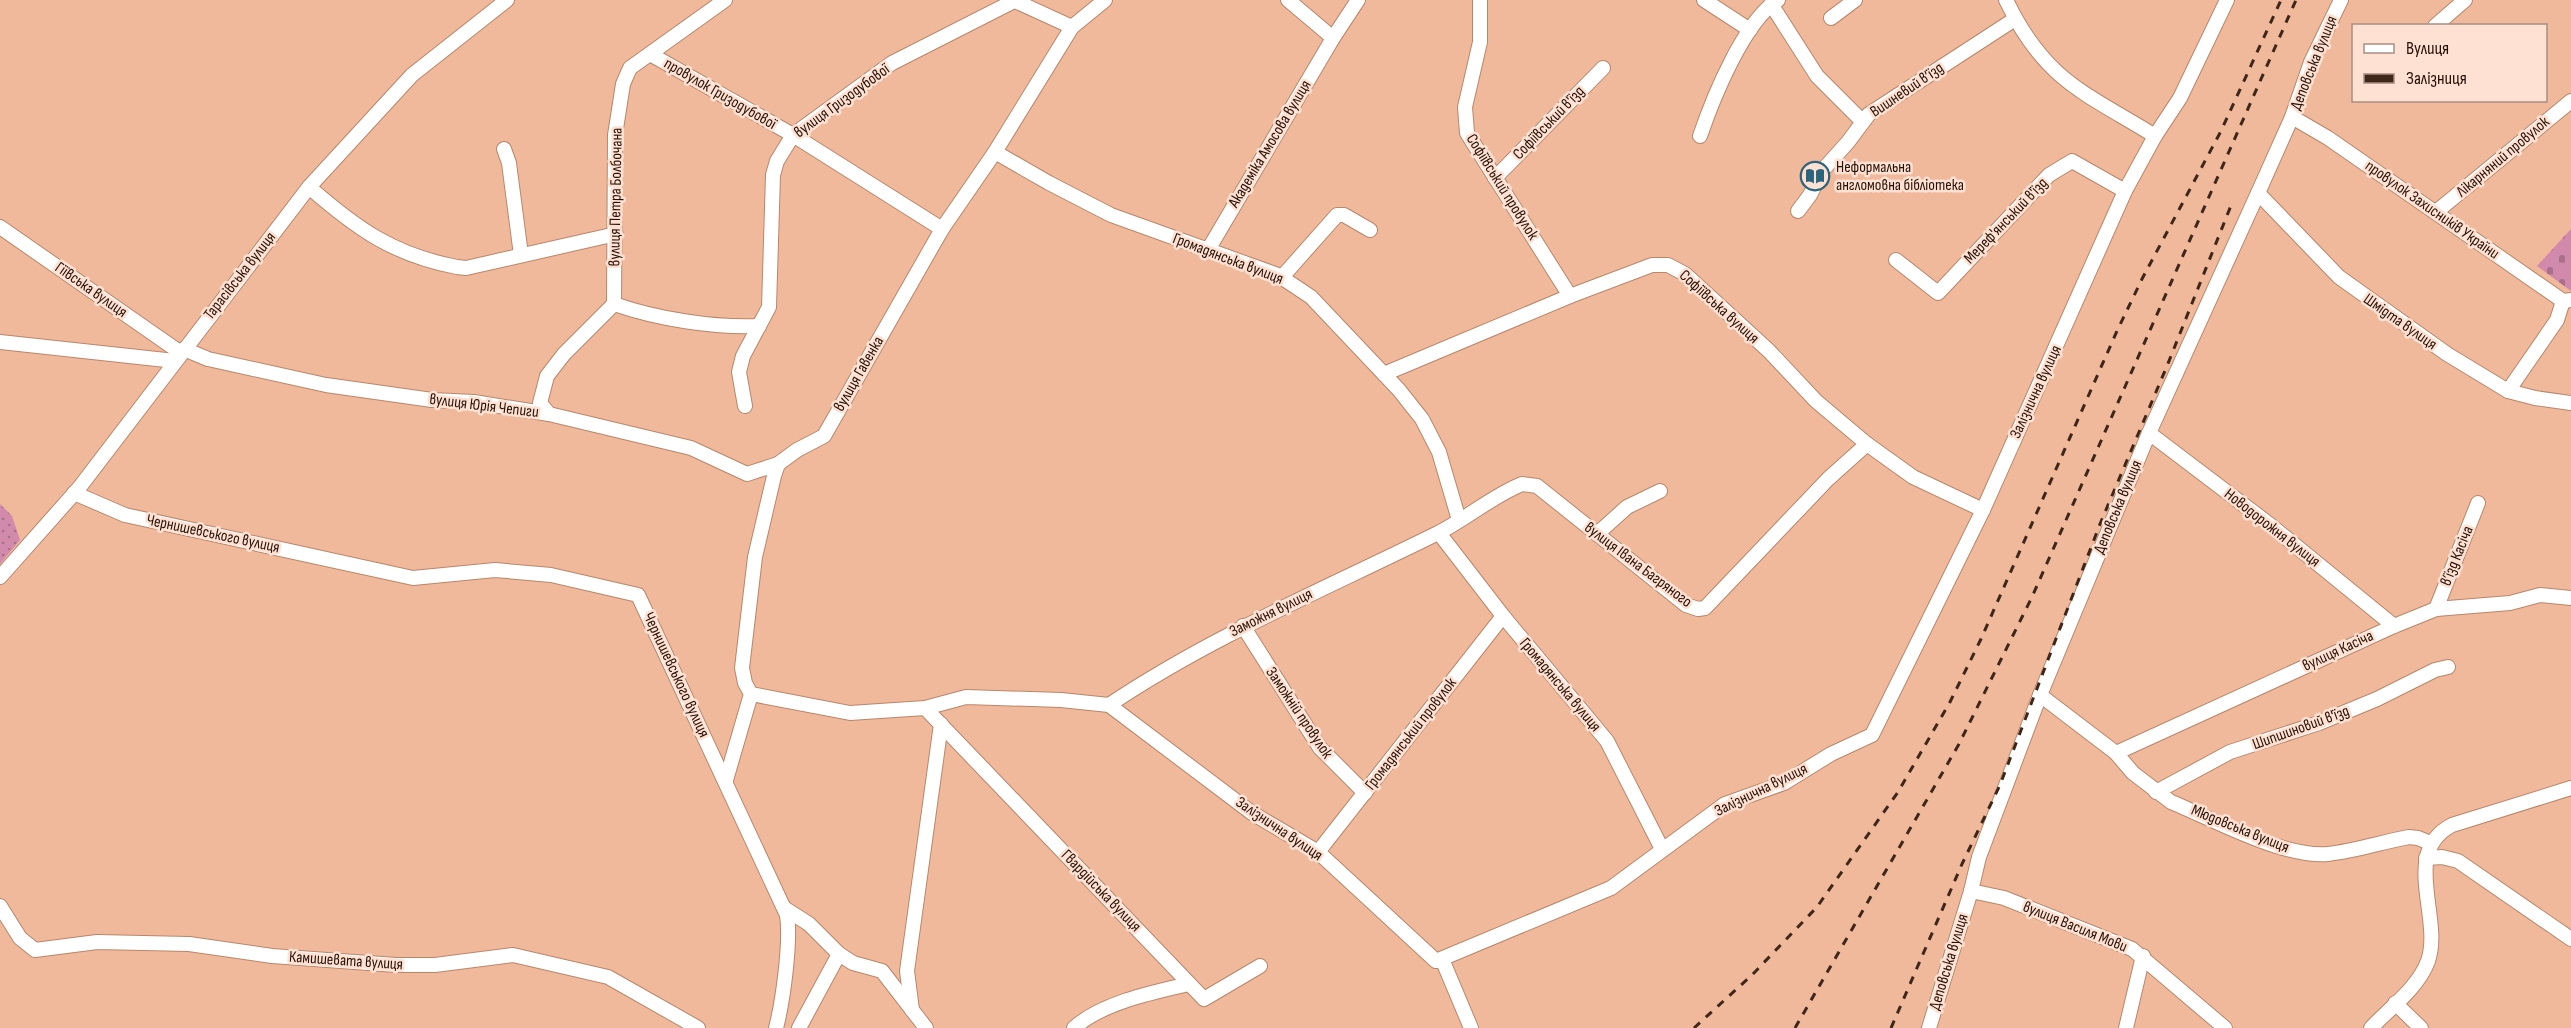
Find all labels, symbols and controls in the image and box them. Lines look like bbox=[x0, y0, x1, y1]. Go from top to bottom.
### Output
street label: Деповська вулиця bbox=[2287, 13, 2341, 113]
legend bbox=[2352, 24, 2547, 102]
text: Вулиця bbox=[2406, 38, 2449, 59]
street label: провулок Гризодубової bbox=[661, 54, 780, 134]
street label: Вишневий в’їзд bbox=[1867, 58, 1947, 122]
street label: вулиця Гризодубової bbox=[791, 59, 894, 142]
text: Залізниця bbox=[2406, 68, 2467, 89]
street label: Академіка Амосова вулиця bbox=[1224, 77, 1316, 212]
street label: Софіївський в'їзд bbox=[1509, 82, 1589, 164]
street label: Лікарняний провулок bbox=[2452, 112, 2554, 202]
street label: вулиця Петра Болбочана bbox=[605, 127, 627, 267]
street label: Софіївський провулок bbox=[1462, 130, 1543, 244]
street label: провулок Захисників України bbox=[2361, 156, 2503, 264]
place label: Неформальна англомовна бібліотека bbox=[1836, 158, 1964, 195]
library icon: Неформальна англомовна бібліотека bbox=[1799, 160, 1831, 192]
street label: Мереф'янський в'їзд bbox=[1960, 174, 2052, 268]
street label: Тарасівська вулиця bbox=[200, 228, 280, 324]
street label: Громадянська вулиця bbox=[1170, 229, 1286, 289]
street label: Гіївська вулиця bbox=[51, 258, 131, 322]
street label: Софіївська вулиця bbox=[1675, 266, 1763, 348]
street label: Шмідта вулиця bbox=[2360, 290, 2440, 354]
street label: вулиця Гавенка bbox=[830, 333, 888, 415]
street label: Залізнична вулиця bbox=[2006, 342, 2066, 442]
street label: вулиця Юрія Чепиги bbox=[428, 390, 540, 422]
street label: Деповська вулиця bbox=[2090, 457, 2146, 557]
street label: Новодорожня вулиця bbox=[2220, 485, 2324, 571]
street label: Чернишевського вулиця bbox=[145, 511, 281, 557]
street label: вулиця Івана Багряного bbox=[1580, 518, 1696, 612]
street label: в’їзд Касіча bbox=[2436, 523, 2478, 589]
street label: Заможня вулиця bbox=[1227, 585, 1315, 641]
street label: Чернишевського вулиця bbox=[639, 609, 713, 741]
street label: вулиця Касіча bbox=[2300, 626, 2376, 676]
street label: Громадянська вулиця bbox=[1515, 634, 1605, 736]
street label: Заможній провулок bbox=[1261, 664, 1337, 763]
street label: Громадянський провулок bbox=[1361, 673, 1461, 794]
street label: Шипшиновий в'їзд bbox=[2250, 702, 2352, 754]
street label: Залізнична вулиця bbox=[1712, 759, 1810, 821]
street label: Залізнична вулиця bbox=[1232, 793, 1326, 865]
street label: Мюдовська вулиця bbox=[2188, 801, 2292, 857]
street label: Гвардійська вулиця bbox=[1057, 846, 1145, 936]
street label: вулиця Василя Мови bbox=[2020, 897, 2130, 957]
street label: Деповська вулиця bbox=[1925, 912, 1973, 1012]
street label: Камишевата вулиця bbox=[288, 948, 404, 974]

